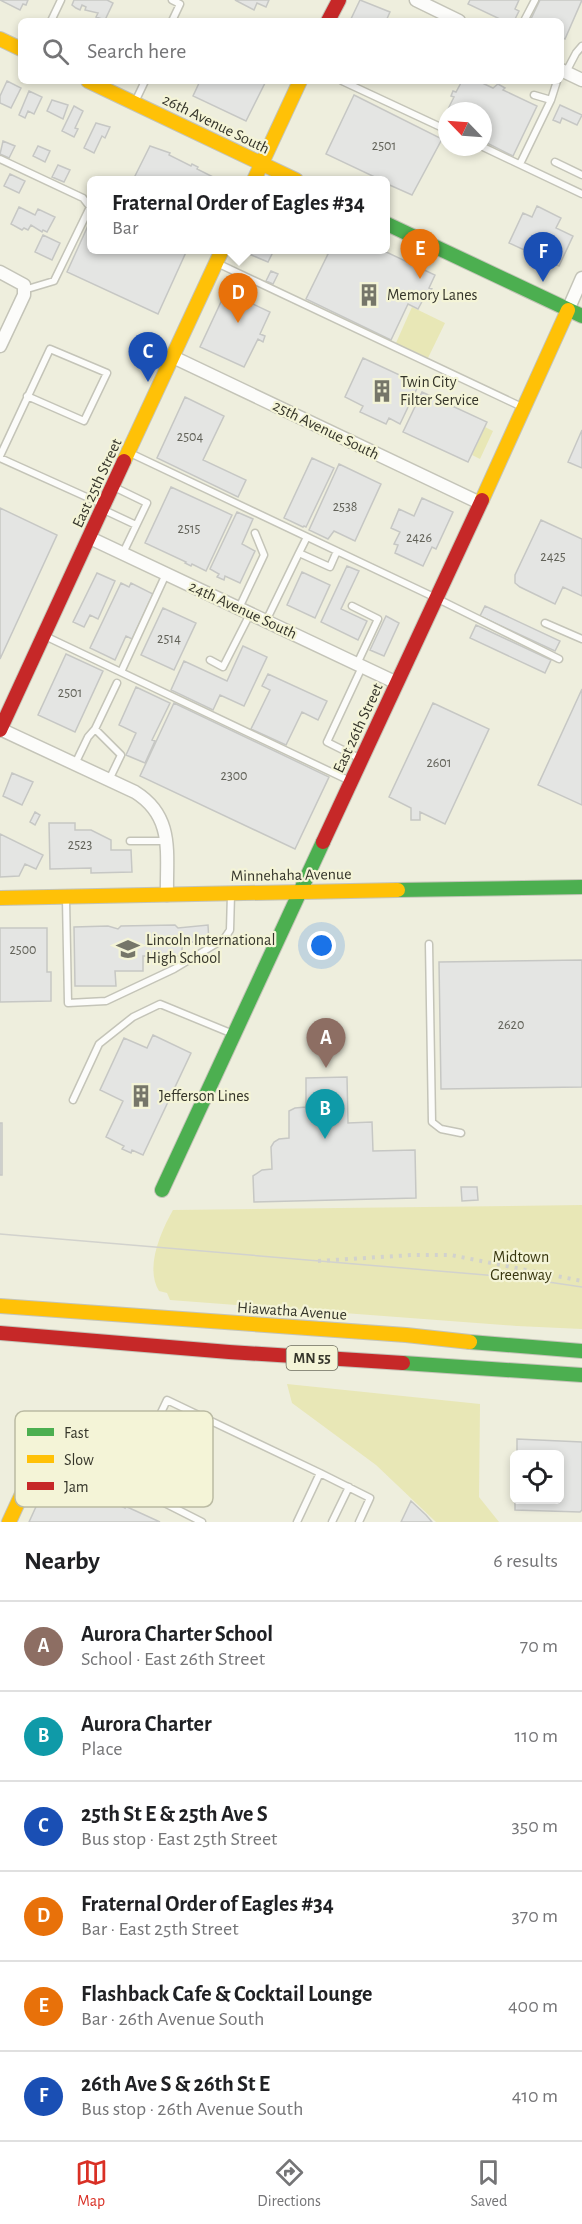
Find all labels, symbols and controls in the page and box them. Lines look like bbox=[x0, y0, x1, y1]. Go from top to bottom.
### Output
search box bbox=[18, 18, 564, 84]
icon: search bbox=[39, 35, 72, 68]
text: Search here bbox=[87, 40, 186, 62]
street label: 26th Avenue South bbox=[160, 91, 272, 157]
north arrow bbox=[438, 102, 492, 156]
house number: 2501 bbox=[372, 139, 396, 153]
popup bbox=[87, 176, 390, 254]
text: Fraternal Order of Eagles #34 bbox=[112, 192, 365, 214]
text: Bar bbox=[112, 218, 138, 238]
pin: E bbox=[400, 230, 440, 279]
pin: F bbox=[524, 232, 562, 282]
pin: D bbox=[218, 274, 258, 323]
building icon: Memory Lanes bbox=[356, 282, 382, 308]
place label: Memory Lanes bbox=[387, 287, 478, 304]
pin: C bbox=[128, 332, 168, 382]
place label: Twin City Filter Service bbox=[400, 374, 479, 408]
building icon: Twin City Filter Service bbox=[369, 378, 395, 404]
street label: 25th Avenue South bbox=[270, 397, 382, 463]
house number: 2504 bbox=[177, 430, 203, 444]
street label: East 25th Street bbox=[69, 436, 125, 530]
house number: 2538 bbox=[333, 500, 357, 514]
house number: 2515 bbox=[178, 522, 201, 536]
house number: 2426 bbox=[406, 531, 432, 545]
house number: 2425 bbox=[540, 550, 566, 564]
street label: 24th Avenue South bbox=[187, 578, 299, 642]
house number: 2514 bbox=[157, 632, 181, 646]
street label: East 26th Street bbox=[330, 681, 386, 775]
house number: 2501 bbox=[58, 686, 82, 700]
house number: 2601 bbox=[426, 756, 452, 770]
house number: 2300 bbox=[221, 769, 247, 783]
house number: 2523 bbox=[68, 838, 92, 852]
street label: Minnehaha Avenue bbox=[230, 866, 352, 884]
your location bbox=[307, 931, 336, 960]
place label: Lincoln International High School bbox=[146, 932, 275, 966]
school or university icon: Lincoln International High School bbox=[115, 936, 141, 962]
house number: 2500 bbox=[9, 943, 37, 957]
pin: A bbox=[306, 1018, 346, 1068]
house number: 2620 bbox=[498, 1018, 524, 1032]
building icon: Jefferson Lines bbox=[128, 1083, 154, 1109]
place label: Jefferson Lines bbox=[159, 1088, 250, 1104]
pin: B bbox=[306, 1090, 344, 1139]
park label: Midtown Greenway bbox=[490, 1249, 552, 1284]
street label: Hiawatha Avenue bbox=[237, 1299, 347, 1323]
road number: MN 55 bbox=[286, 1346, 338, 1370]
legend bbox=[15, 1411, 213, 1507]
text: Fast bbox=[64, 1425, 89, 1441]
map controls bbox=[510, 1450, 564, 1504]
button: locate bbox=[510, 1450, 564, 1504]
text: Slow bbox=[64, 1452, 94, 1468]
text: Jam bbox=[64, 1479, 89, 1495]
text: Nearby bbox=[24, 1548, 100, 1574]
text: 6 results bbox=[493, 1551, 558, 1571]
text: Aurora Charter School bbox=[81, 1623, 273, 1645]
text: A bbox=[38, 1636, 50, 1656]
text: 70 m bbox=[520, 1636, 558, 1656]
text: School · East 26th Street bbox=[81, 1649, 265, 1669]
text: Aurora Charter bbox=[81, 1713, 212, 1735]
text: B bbox=[38, 1726, 49, 1746]
text: 110 m bbox=[514, 1726, 558, 1746]
text: Place bbox=[81, 1739, 122, 1759]
text: 25th St E & 25th Ave S bbox=[81, 1803, 268, 1825]
text: C bbox=[38, 1816, 49, 1836]
text: 350 m bbox=[512, 1816, 558, 1836]
text: Bus stop · East 25th Street bbox=[81, 1829, 278, 1849]
text: Fraternal Order of Eagles #34 bbox=[81, 1893, 334, 1915]
text: D bbox=[37, 1906, 50, 1926]
text: 370 m bbox=[512, 1906, 558, 1926]
text: Bar · East 25th Street bbox=[81, 1919, 239, 1939]
text: Flashback Cafe & Cocktail Lounge bbox=[81, 1983, 372, 2005]
text: E bbox=[38, 1996, 49, 2016]
text: 400 m bbox=[508, 1996, 558, 2016]
text: Bar · 26th Avenue South bbox=[81, 2009, 264, 2029]
text: 26th Ave S & 26th St E bbox=[81, 2073, 270, 2095]
text: F bbox=[39, 2086, 48, 2106]
text: 410 m bbox=[512, 2086, 558, 2106]
text: Bus stop · 26th Avenue South bbox=[81, 2099, 303, 2119]
tab: Map bbox=[75, 2156, 108, 2211]
tab: Directions bbox=[257, 2156, 321, 2211]
tab: Saved bbox=[471, 2156, 507, 2211]

